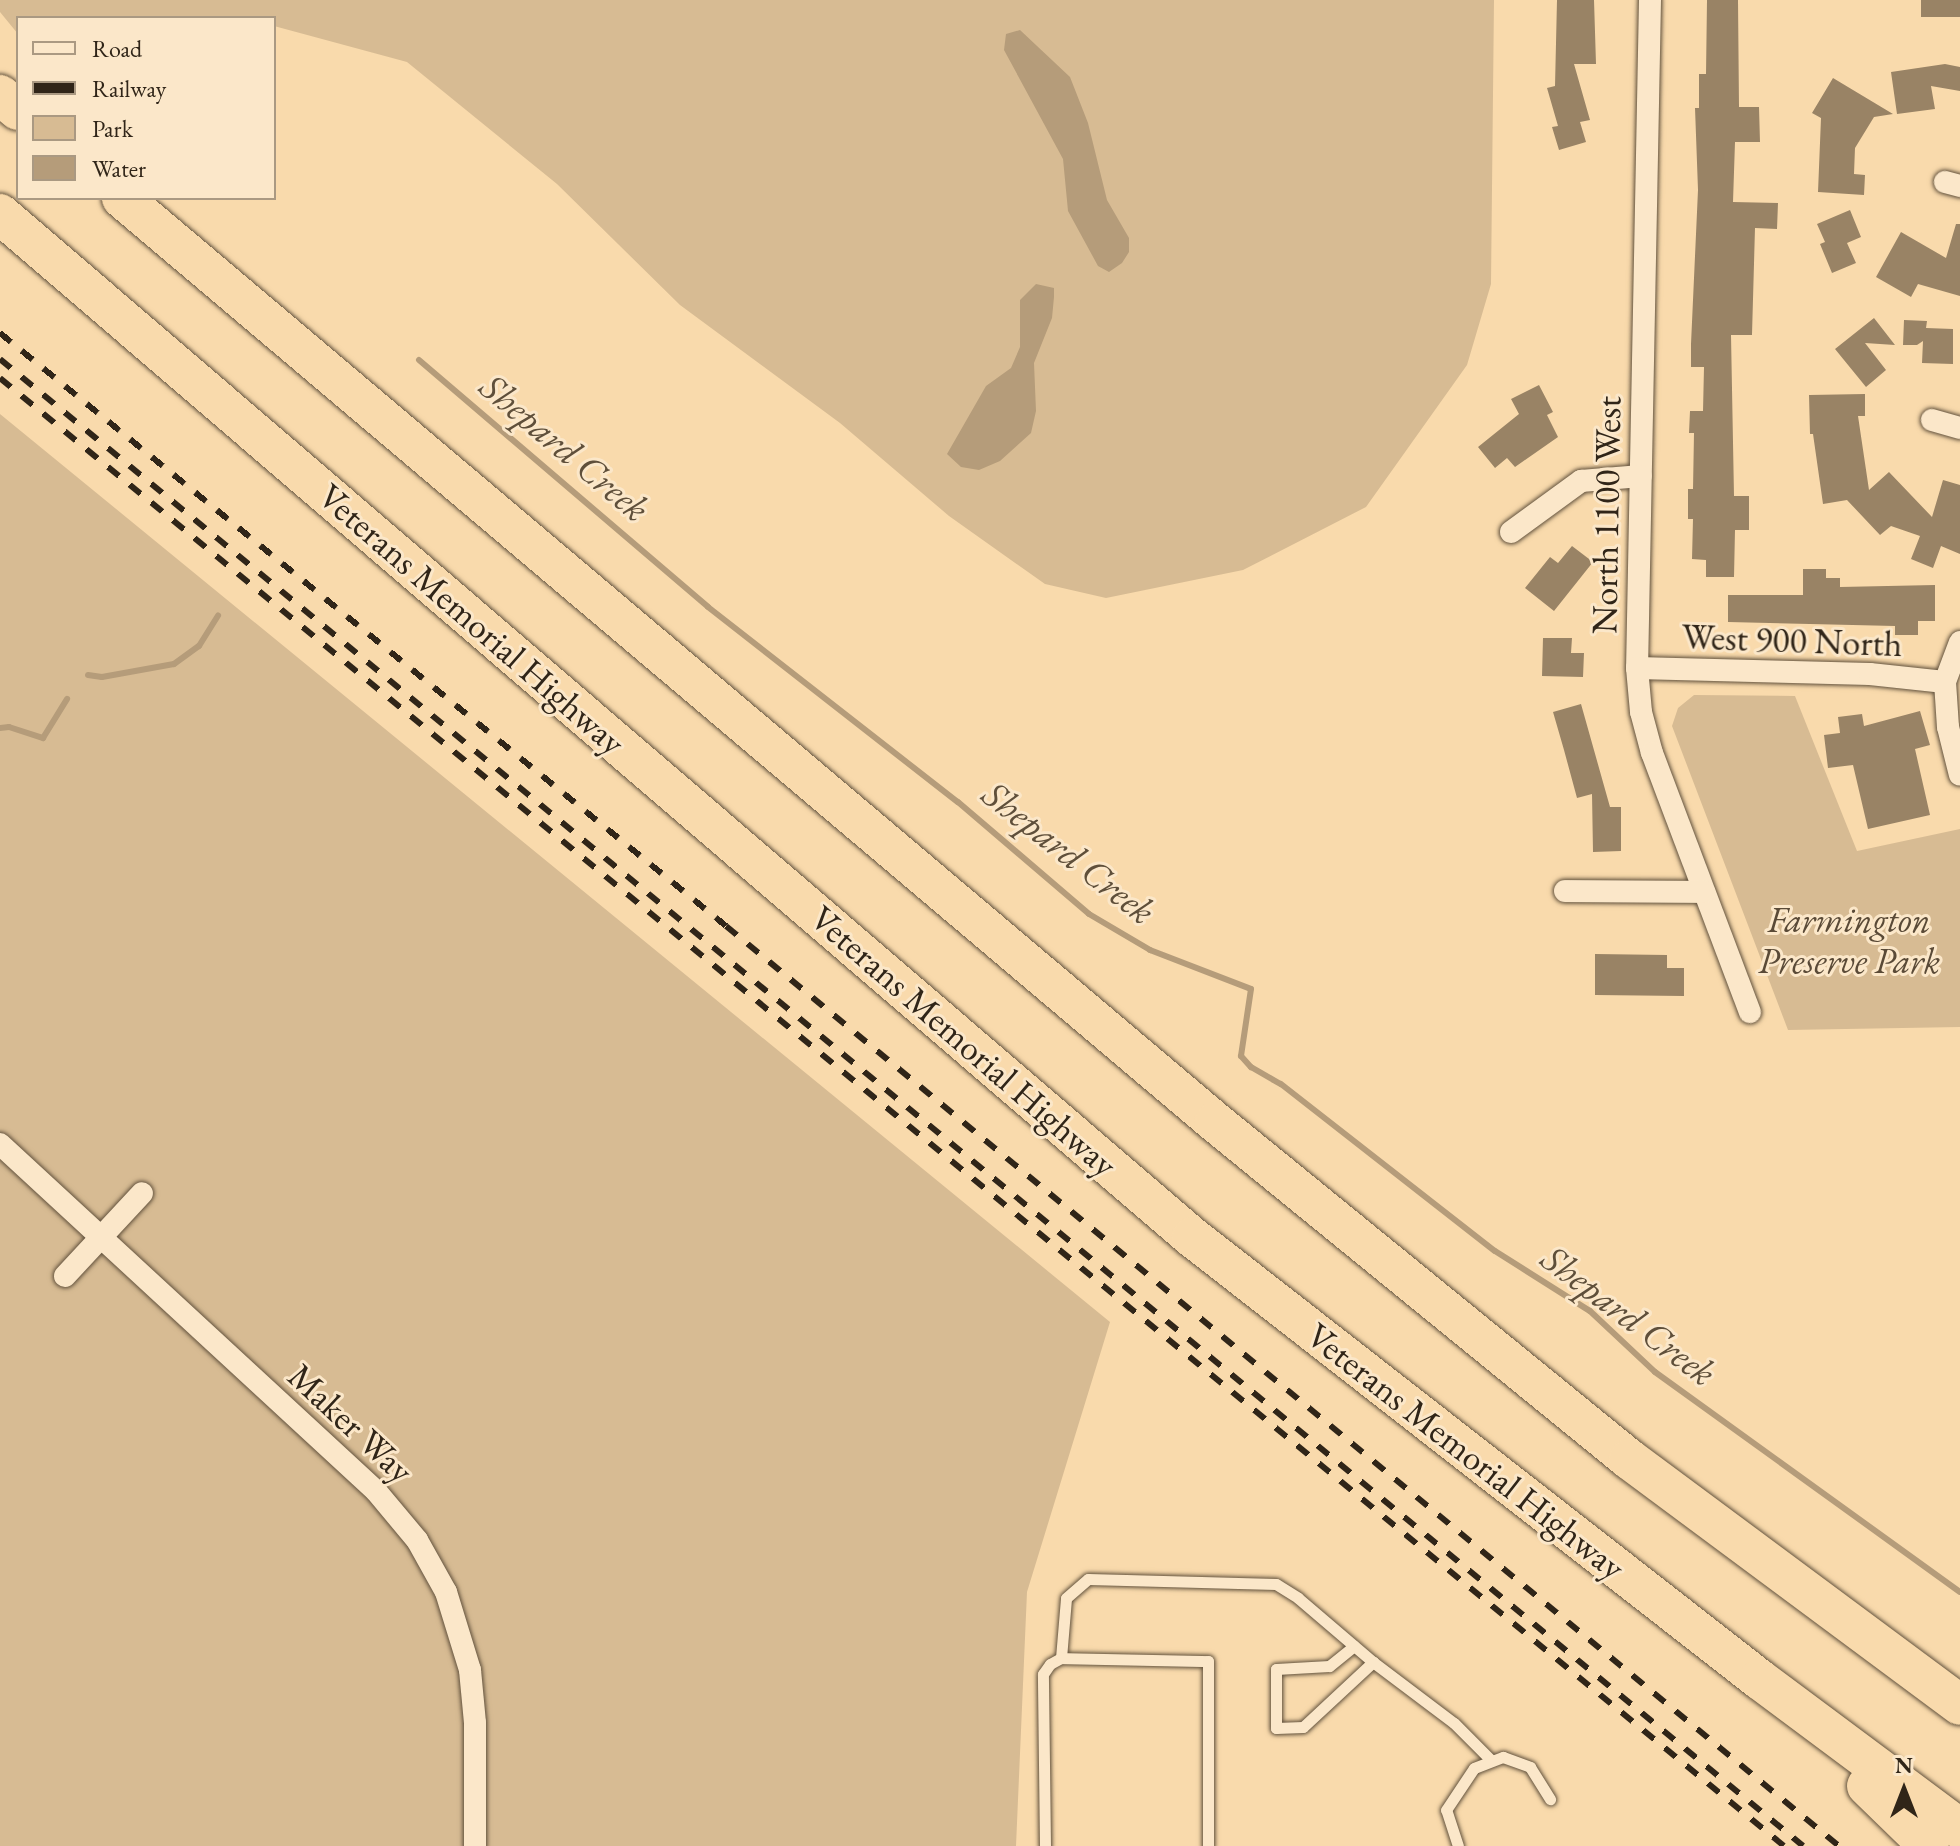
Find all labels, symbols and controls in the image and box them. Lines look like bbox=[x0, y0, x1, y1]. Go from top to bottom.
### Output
legend bbox=[16, 16, 276, 200]
text: Road bbox=[92, 33, 142, 64]
text: Railway bbox=[92, 73, 166, 104]
text: Park bbox=[92, 113, 133, 144]
text: Water bbox=[92, 153, 146, 184]
water label: Shepard Creek bbox=[471, 363, 659, 531]
street label: North 1100 West bbox=[1582, 396, 1630, 634]
street label: Veterans Memorial Highway bbox=[310, 474, 634, 764]
street label: West 900 North bbox=[1681, 615, 1903, 665]
water label: Shepard Creek bbox=[974, 771, 1164, 933]
street label: Veterans Memorial Highway bbox=[802, 896, 1126, 1186]
park label: Farmington Preserve Park bbox=[1758, 897, 1940, 982]
water label: Shepard Creek bbox=[1533, 1235, 1725, 1395]
street label: Veterans Memorial Highway bbox=[1298, 1313, 1634, 1589]
street label: Maker Way bbox=[279, 1354, 423, 1492]
north arrow bbox=[1864, 1750, 1944, 1830]
text: N bbox=[1895, 1751, 1913, 1780]

